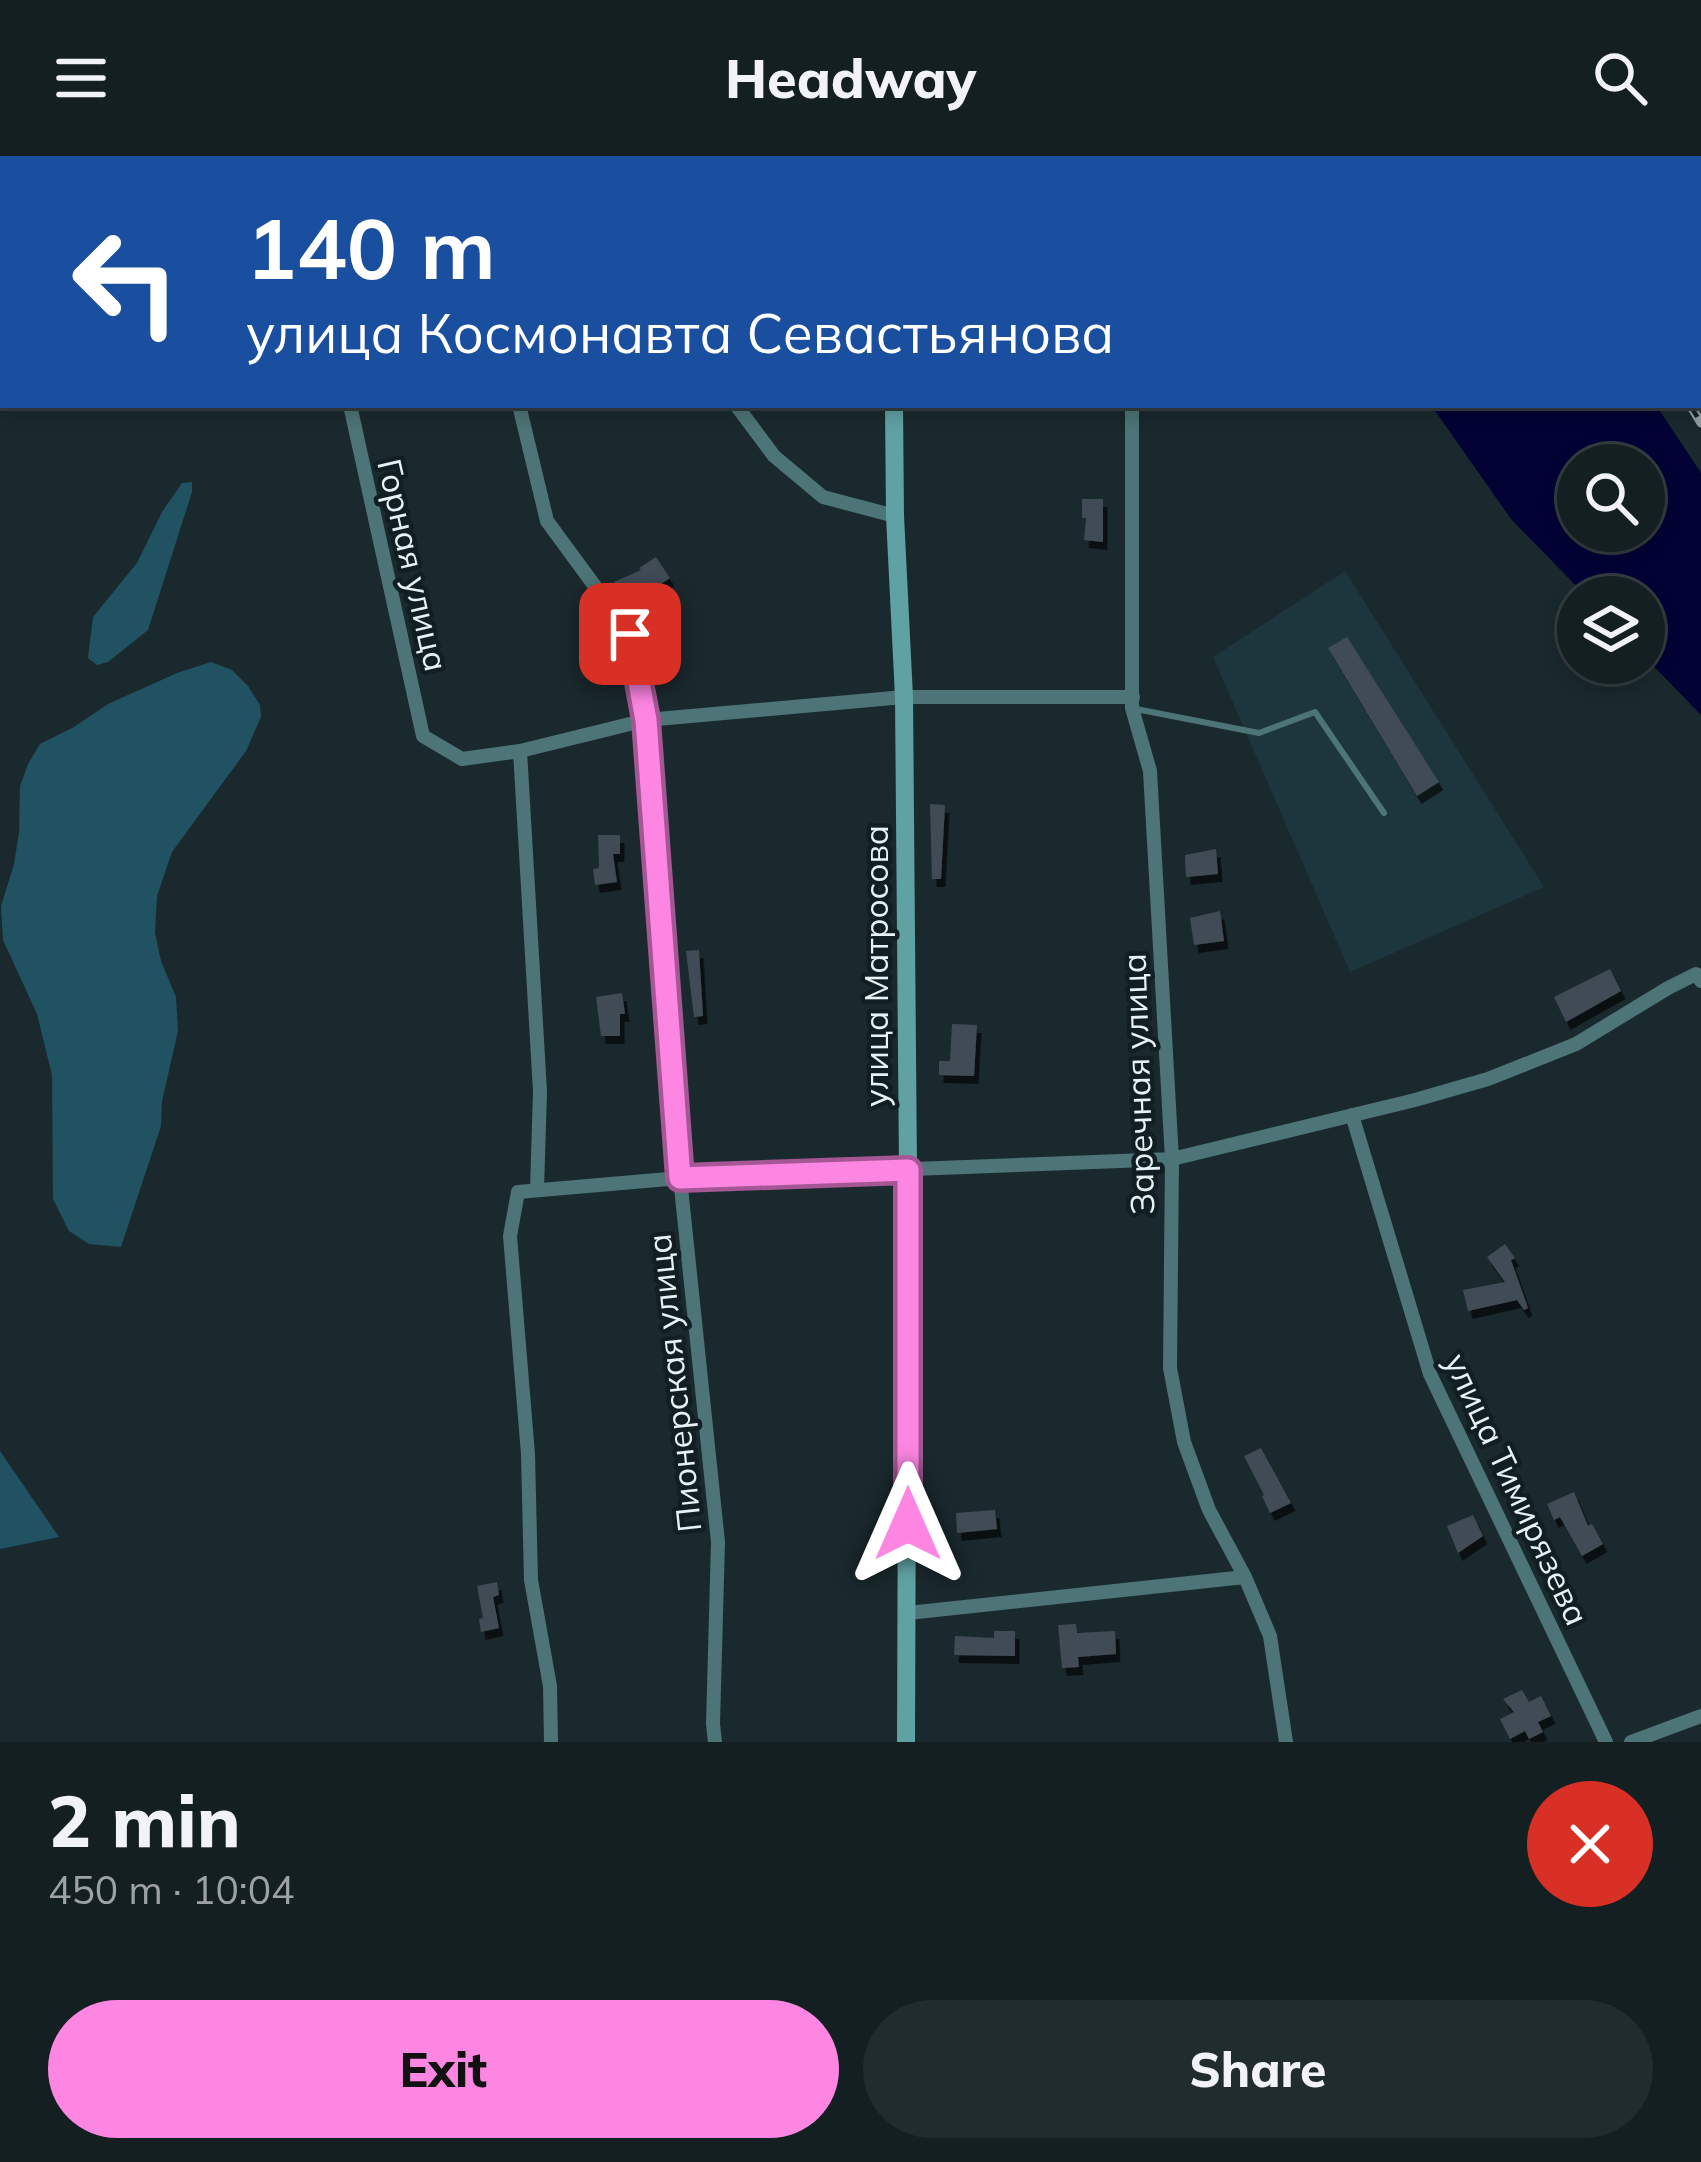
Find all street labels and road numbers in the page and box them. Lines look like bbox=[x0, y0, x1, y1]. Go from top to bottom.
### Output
street label: Горная улица bbox=[369, 455, 458, 675]
street label: улица Матросова bbox=[855, 825, 896, 1107]
street label: Заречная улица bbox=[1112, 953, 1163, 1215]
street label: Пионерская улица bbox=[637, 1232, 710, 1534]
street label: улица Тимирязева bbox=[1436, 1346, 1598, 1631]

